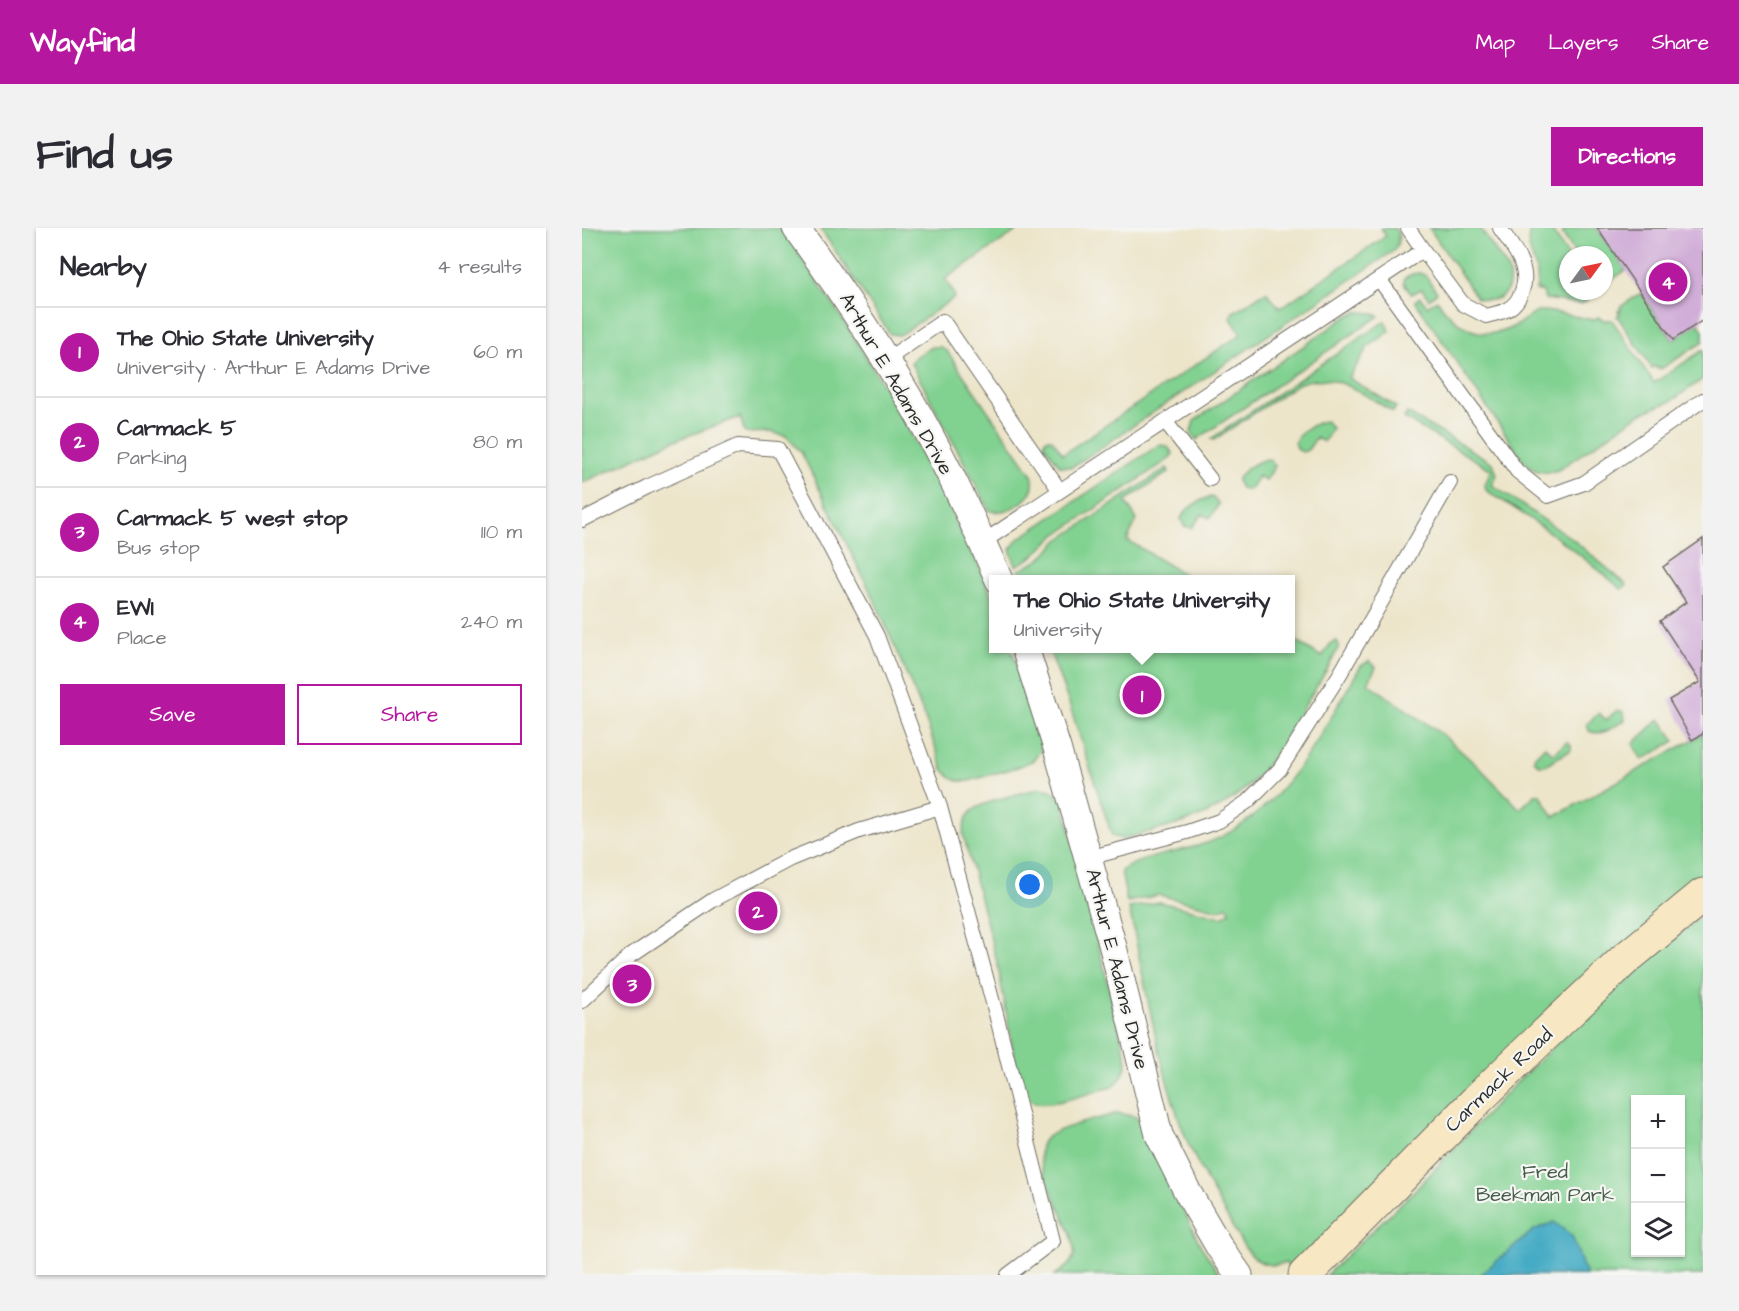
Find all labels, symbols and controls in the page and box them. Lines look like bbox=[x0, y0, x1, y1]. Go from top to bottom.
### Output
text: Wayfind bbox=[30, 23, 135, 62]
text: Map bbox=[1475, 28, 1515, 57]
text: Layers bbox=[1548, 28, 1618, 57]
text: Share bbox=[1651, 28, 1709, 57]
text: Find us bbox=[36, 127, 173, 185]
button: Directions bbox=[1551, 127, 1703, 186]
north arrow bbox=[1559, 246, 1613, 300]
text: Nearby bbox=[60, 249, 147, 285]
text: 4 results bbox=[437, 253, 522, 281]
pin: 4 bbox=[1648, 260, 1688, 304]
street label: Arthur E Adams Drive bbox=[832, 288, 960, 480]
text: The Ohio State University bbox=[117, 323, 374, 354]
text: 1 bbox=[78, 338, 81, 366]
text: 60 m bbox=[473, 338, 522, 366]
text: University · Arthur E Adams Drive bbox=[117, 354, 430, 382]
text: Carmack 5 bbox=[117, 413, 236, 444]
text: 2 bbox=[74, 428, 85, 456]
text: 80 m bbox=[473, 428, 522, 456]
text: Parking bbox=[117, 444, 187, 472]
text: Carmack 5 west stop bbox=[117, 503, 348, 534]
text: 3 bbox=[74, 518, 85, 546]
text: 110 m bbox=[481, 518, 522, 546]
text: Bus stop bbox=[117, 534, 200, 562]
popup bbox=[989, 575, 1295, 653]
text: The Ohio State University bbox=[1014, 585, 1270, 616]
text: EWI bbox=[117, 593, 154, 624]
text: 4 bbox=[73, 608, 86, 636]
text: 240 m bbox=[461, 608, 522, 636]
text: University bbox=[1014, 616, 1102, 644]
text: Place bbox=[117, 624, 167, 652]
pin: 1 bbox=[1122, 672, 1162, 718]
button: Save bbox=[60, 684, 285, 745]
button: Share bbox=[297, 684, 522, 745]
street label: Arthur E Adams Drive bbox=[1079, 866, 1156, 1072]
your location bbox=[1015, 870, 1044, 899]
pin: 2 bbox=[738, 888, 777, 934]
pin: 3 bbox=[613, 962, 652, 1006]
street label: Carmack Road bbox=[1439, 1021, 1559, 1139]
map controls bbox=[1631, 1095, 1685, 1257]
button: + bbox=[1631, 1095, 1685, 1149]
button: − bbox=[1631, 1149, 1685, 1203]
park label: Fred Beekman Park bbox=[1476, 1158, 1614, 1209]
button: layers bbox=[1631, 1203, 1685, 1257]

